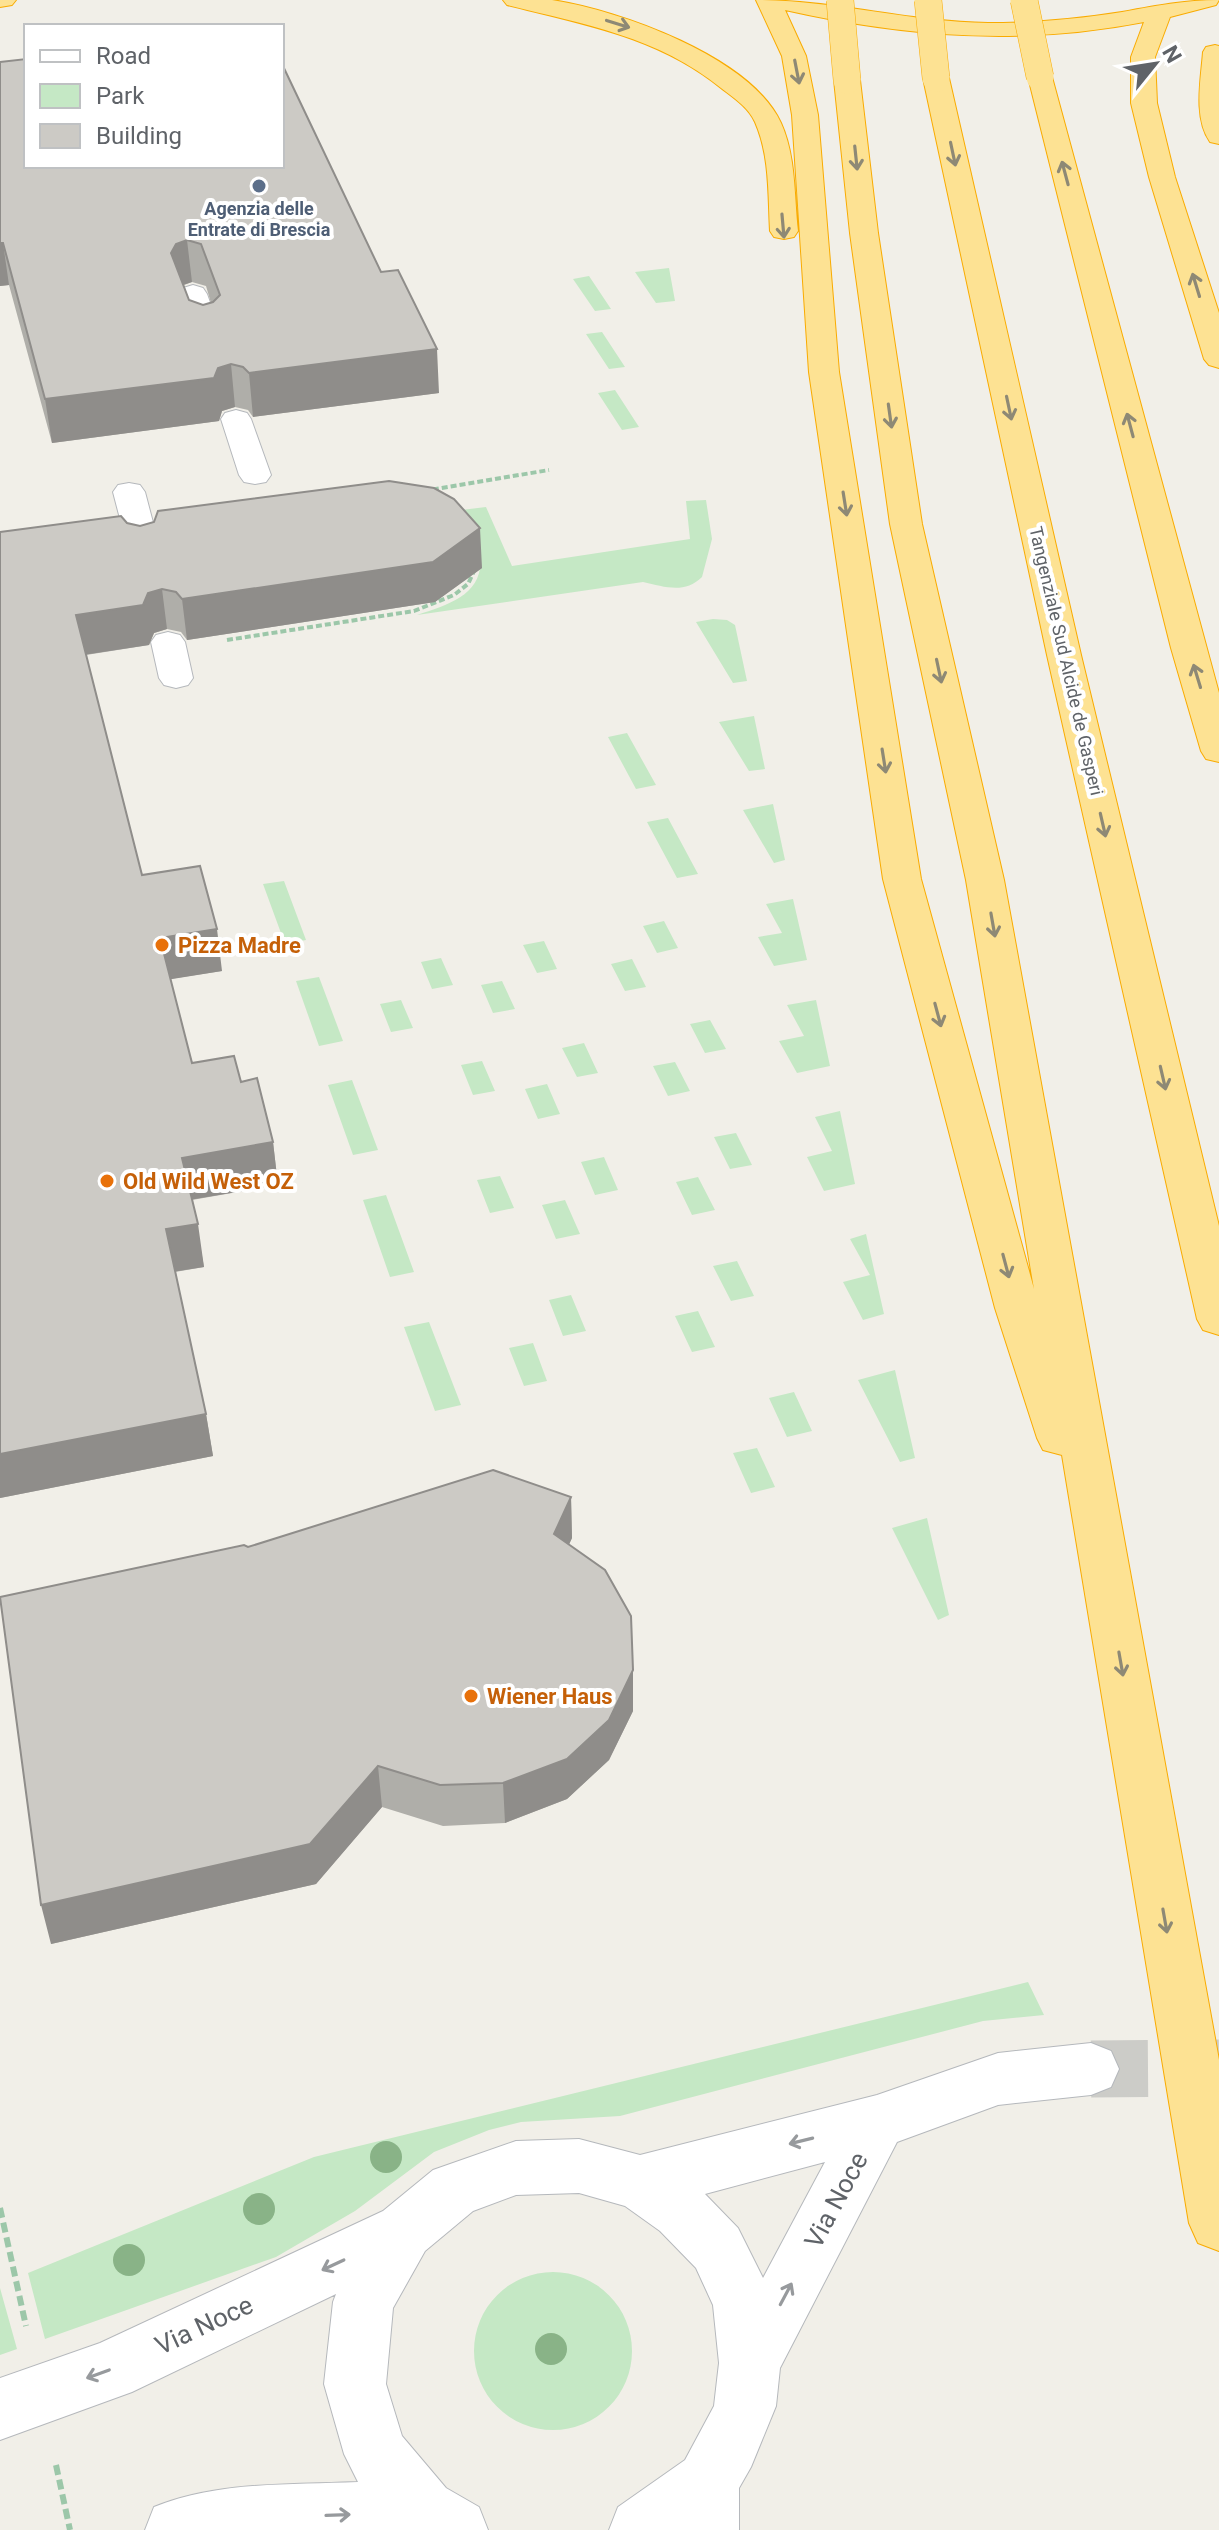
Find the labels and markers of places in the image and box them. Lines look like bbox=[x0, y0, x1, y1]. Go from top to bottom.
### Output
marker: Agenzia delle Entrate di Brescia bbox=[250, 177, 268, 195]
place label: Agenzia delle Entrate di Brescia bbox=[188, 198, 331, 240]
place label: Pizza Madre bbox=[178, 933, 301, 958]
marker: Pizza Madre bbox=[153, 936, 171, 954]
place label: Old Wild West OZ bbox=[123, 1169, 294, 1194]
marker: Old Wild West OZ bbox=[98, 1172, 116, 1190]
place label: Wiener Haus bbox=[487, 1684, 613, 1709]
marker: Wiener Haus bbox=[462, 1687, 480, 1705]

